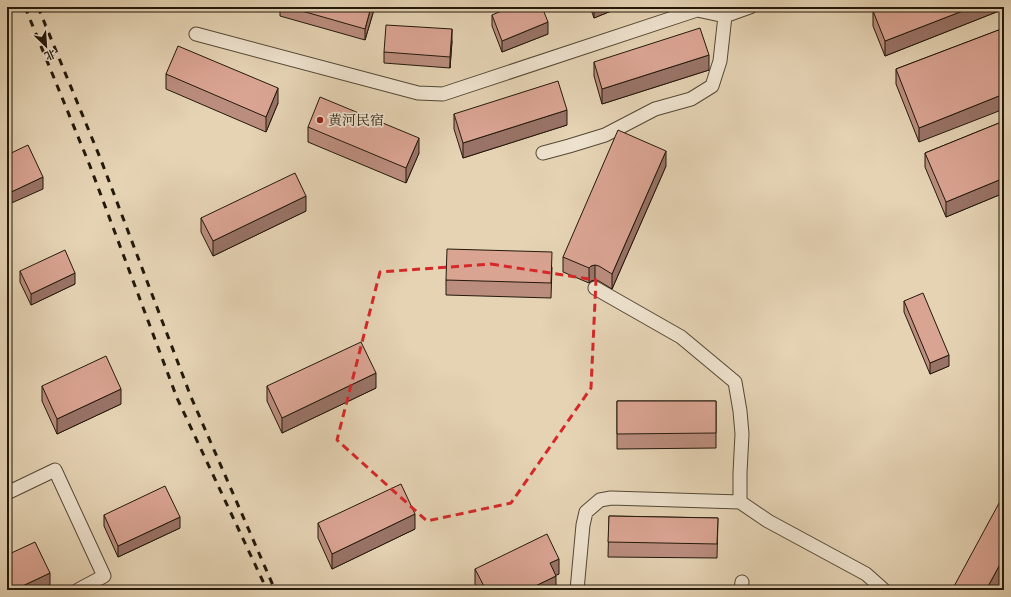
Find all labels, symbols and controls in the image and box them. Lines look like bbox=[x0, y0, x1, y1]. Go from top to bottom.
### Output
north arrow bbox=[26, 26, 66, 66]
text: 北 bbox=[41, 45, 58, 63]
place label: 黄河民宿 bbox=[328, 112, 384, 131]
marker: 黄河民宿 bbox=[315, 115, 325, 125]

